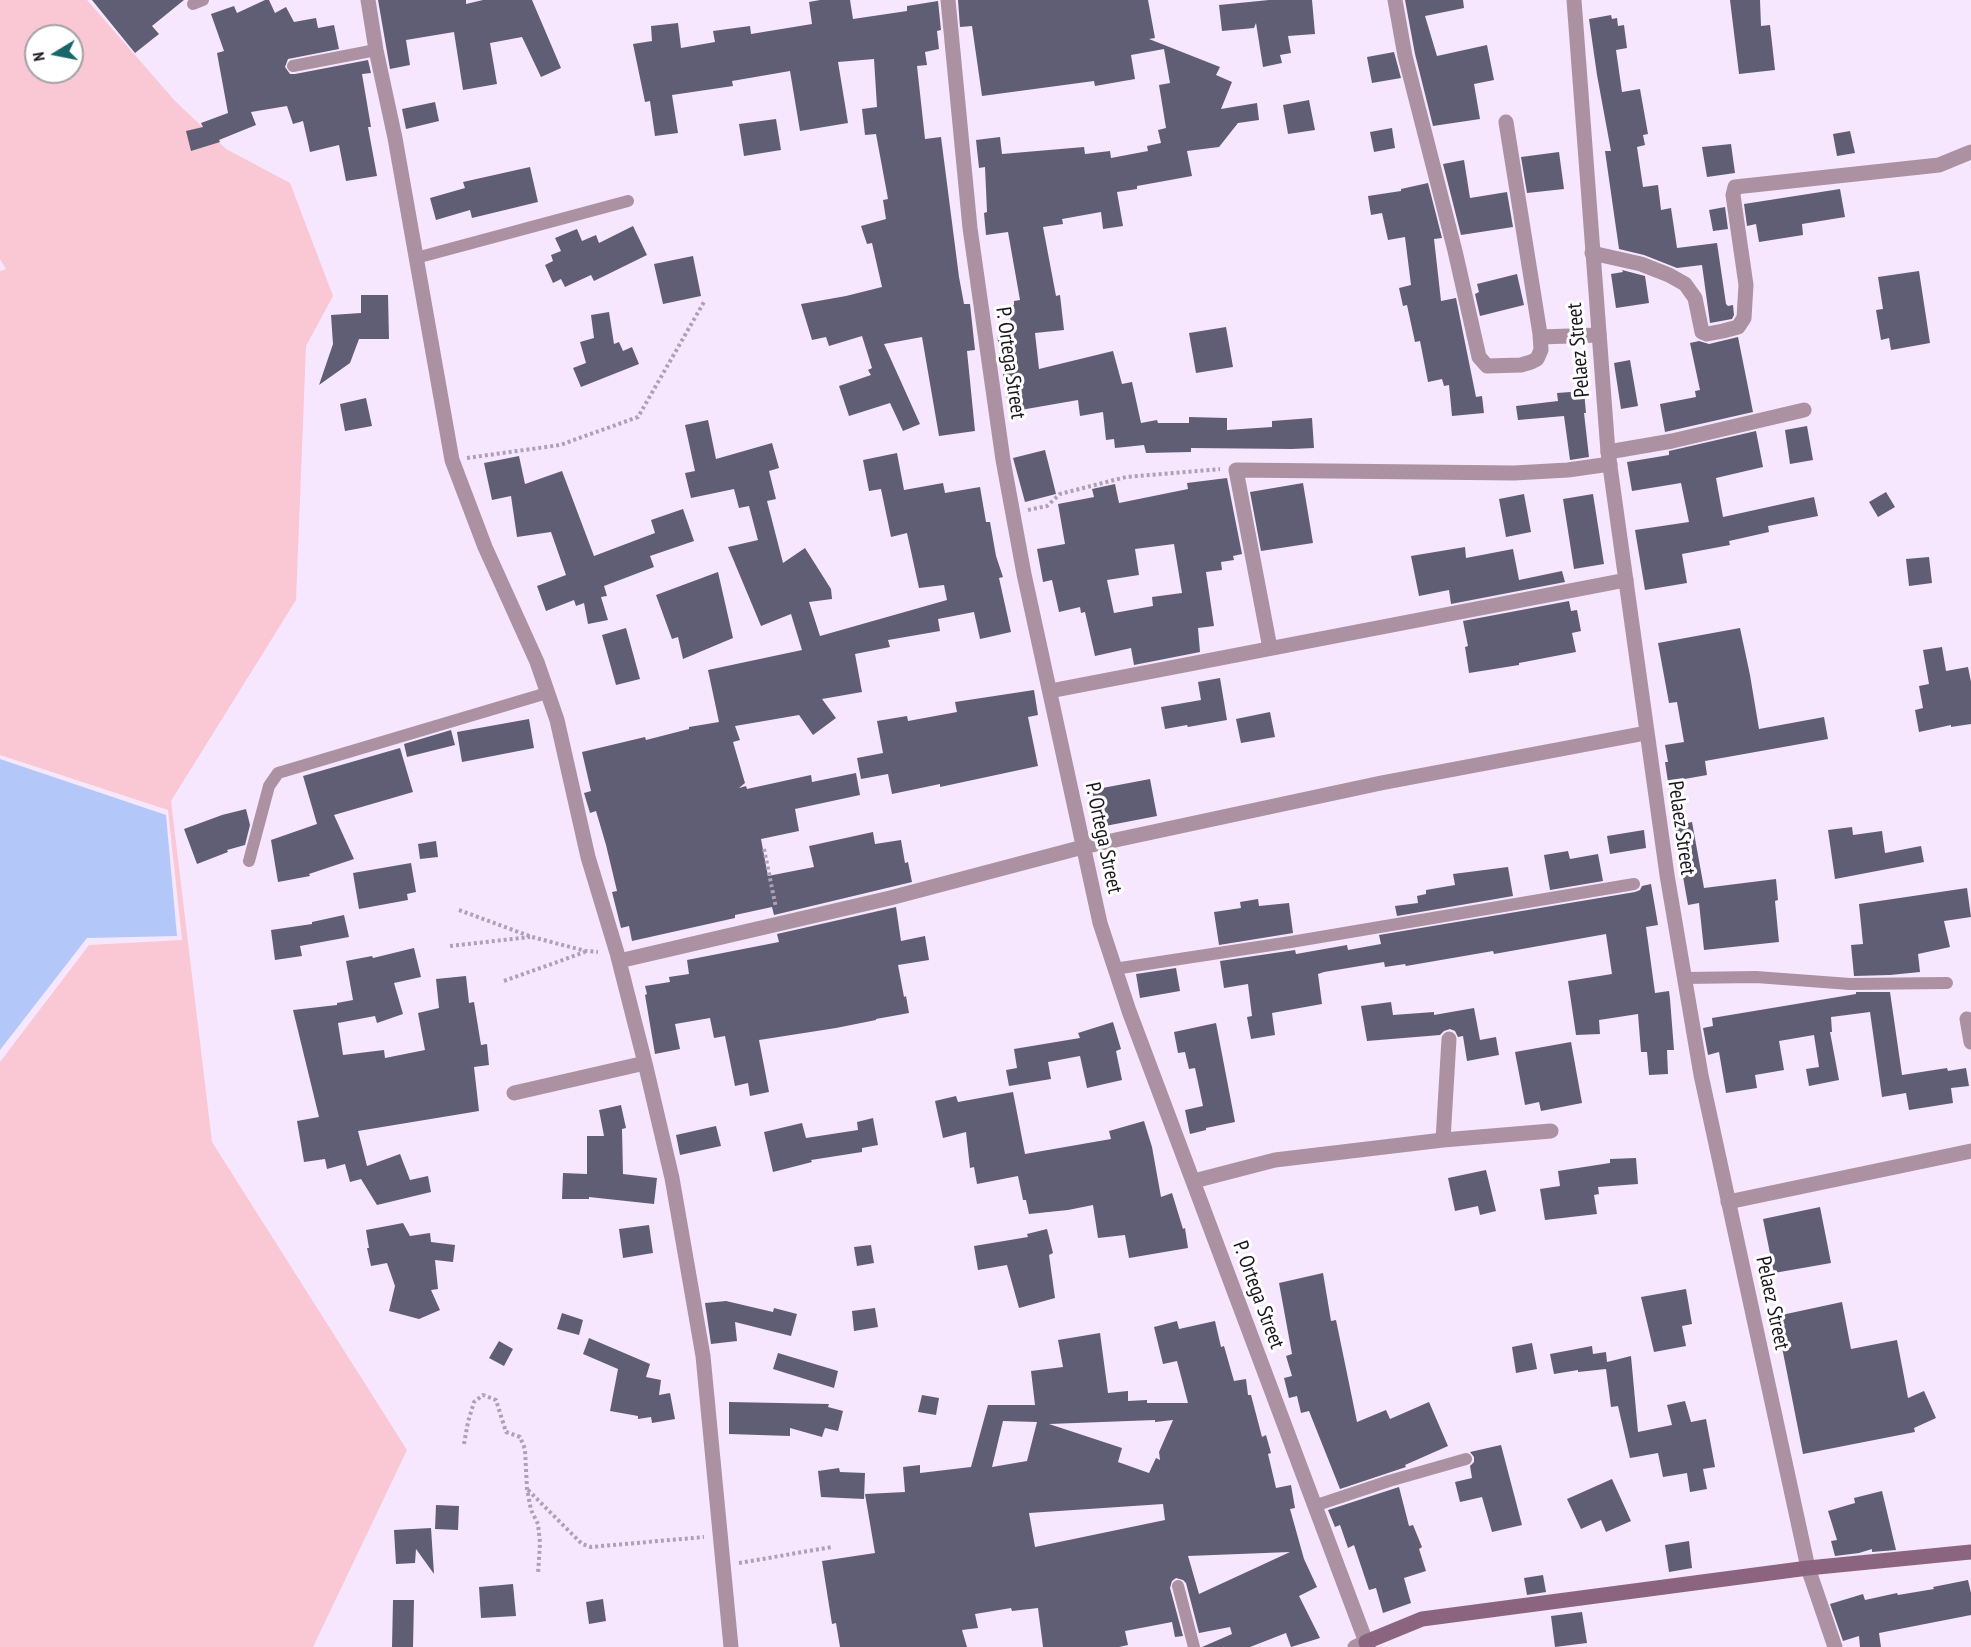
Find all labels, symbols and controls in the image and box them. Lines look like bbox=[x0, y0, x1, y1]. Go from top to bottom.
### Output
north arrow bbox=[24, 24, 84, 84]
text: N bbox=[28, 51, 49, 63]
street label: Pelaez Street bbox=[1562, 302, 1596, 398]
street label: P. Ortega Street bbox=[990, 305, 1030, 421]
street label: Pelaez Street bbox=[1662, 779, 1700, 877]
street label: P. Ortega Street bbox=[1079, 780, 1127, 896]
street label: P. Ortega Street bbox=[1227, 1238, 1289, 1352]
street label: Pelaez Street bbox=[1750, 1254, 1794, 1352]

